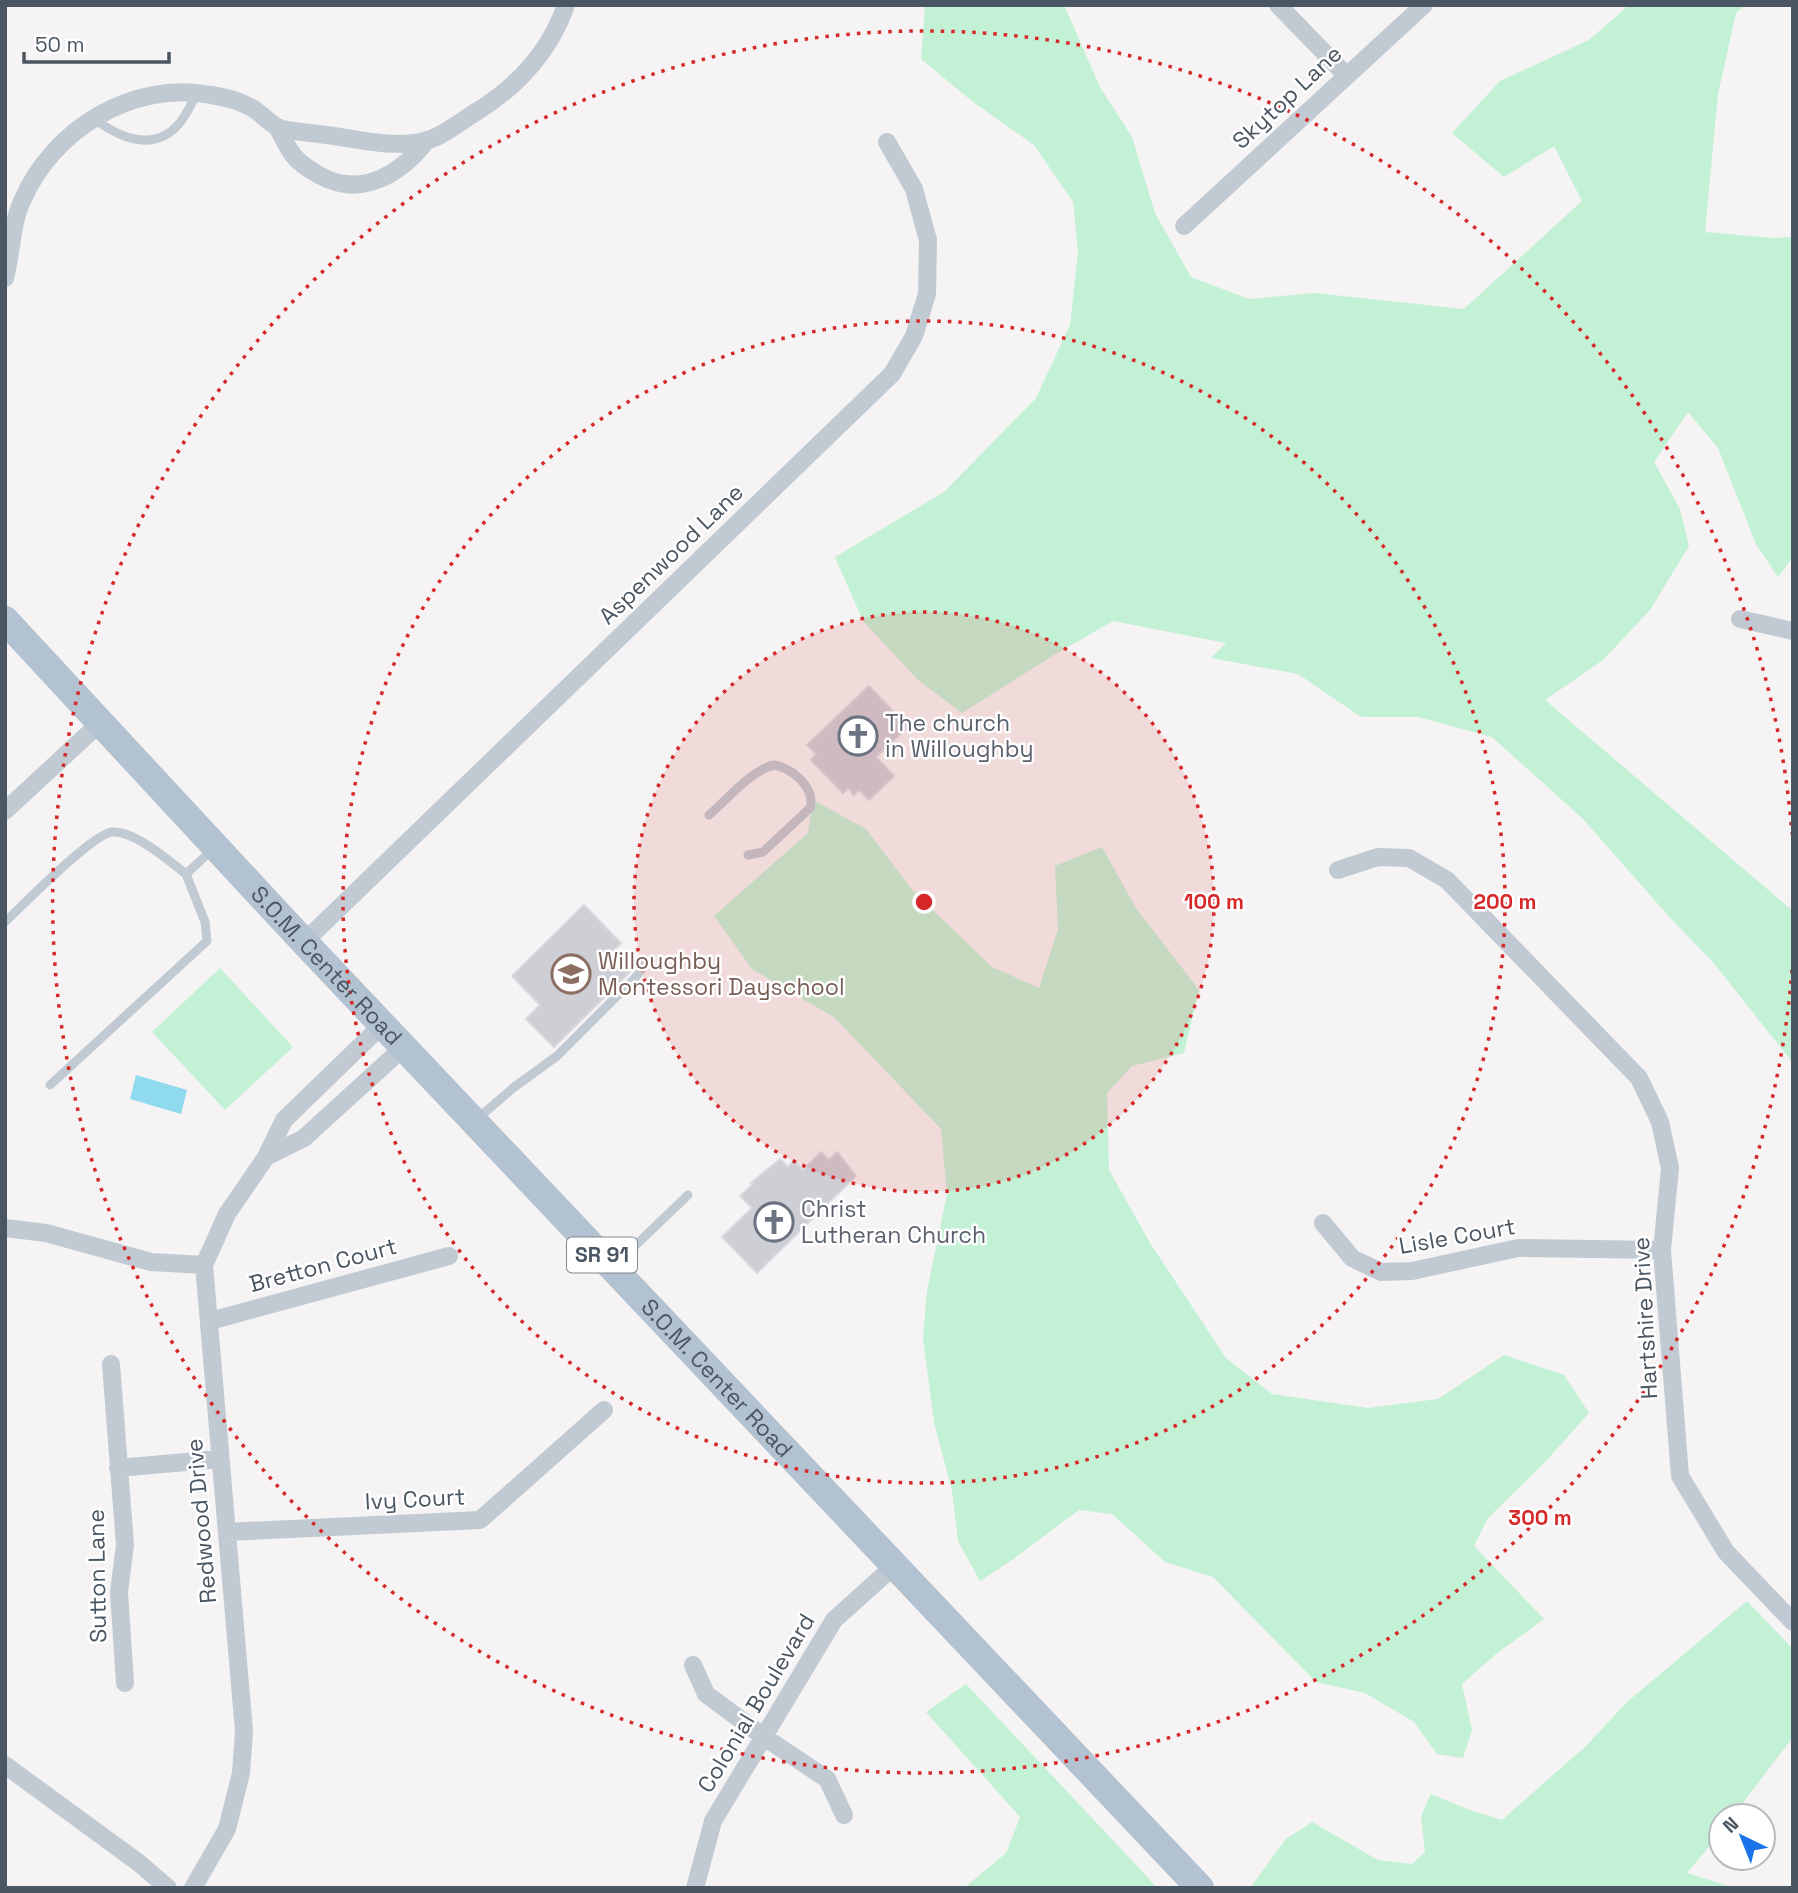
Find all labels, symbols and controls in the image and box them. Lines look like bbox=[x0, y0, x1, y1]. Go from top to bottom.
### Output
scale bar bbox=[24, 21, 170, 65]
text: 50 m bbox=[35, 31, 85, 58]
street label: Skytop Lane bbox=[1226, 39, 1348, 155]
street label: Aspenwood Lane bbox=[592, 477, 750, 631]
place label: The church in Willoughby bbox=[885, 708, 1034, 764]
church icon: The church in Willoughby bbox=[837, 715, 879, 757]
street label: S.O.M. Center Road bbox=[244, 879, 409, 1051]
text: 100 m bbox=[1184, 888, 1244, 915]
text: 200 m bbox=[1474, 888, 1536, 915]
centre of rings bbox=[912, 890, 936, 914]
place label: Willoughby Montessori Dayschool bbox=[598, 946, 845, 1002]
school or university icon: Willoughby Montessori Dayschool bbox=[550, 953, 592, 995]
place label: Christ Lutheran Church bbox=[801, 1194, 986, 1250]
church icon: Christ Lutheran Church bbox=[753, 1201, 795, 1243]
street label: Lisle Court bbox=[1396, 1211, 1518, 1261]
street label: Bretton Court bbox=[246, 1231, 400, 1299]
street label: Hartshire Drive bbox=[1626, 1236, 1664, 1400]
road number: SR 91 bbox=[567, 1238, 637, 1272]
street label: S.O.M. Center Road bbox=[635, 1292, 799, 1464]
street label: Redwood Drive bbox=[179, 1437, 223, 1605]
street label: Ivy Court bbox=[364, 1481, 466, 1517]
text: 300 m bbox=[1508, 1504, 1572, 1531]
street label: Sutton Lane bbox=[81, 1509, 113, 1643]
street label: Colonial Boulevard bbox=[691, 1608, 821, 1798]
north arrow bbox=[1707, 1802, 1777, 1872]
text: N bbox=[1718, 1811, 1744, 1838]

